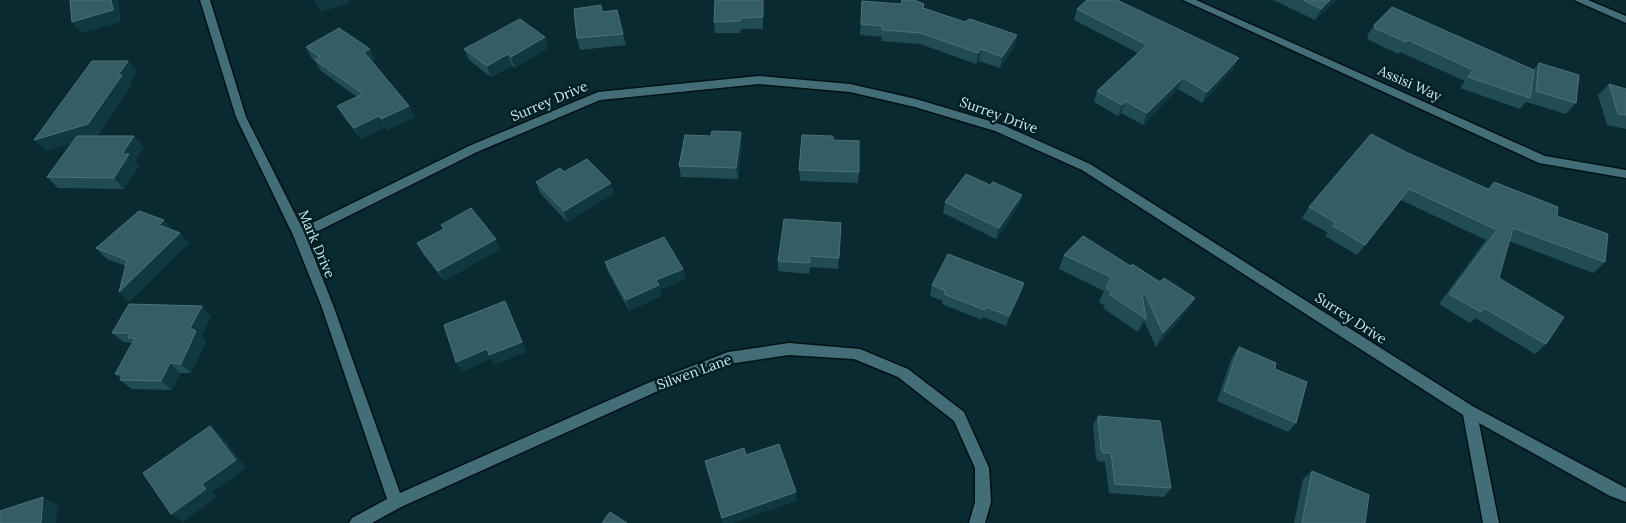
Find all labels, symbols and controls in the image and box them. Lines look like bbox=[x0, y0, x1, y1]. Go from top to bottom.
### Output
street label: Assisi Way bbox=[1375, 61, 1445, 105]
street label: Surrey Drive bbox=[508, 77, 591, 125]
street label: Surrey Drive bbox=[957, 93, 1041, 138]
street label: Mark Drive bbox=[295, 207, 340, 281]
street label: Surrey Drive bbox=[1312, 288, 1391, 348]
street label: Silwen Lane bbox=[654, 350, 734, 394]

